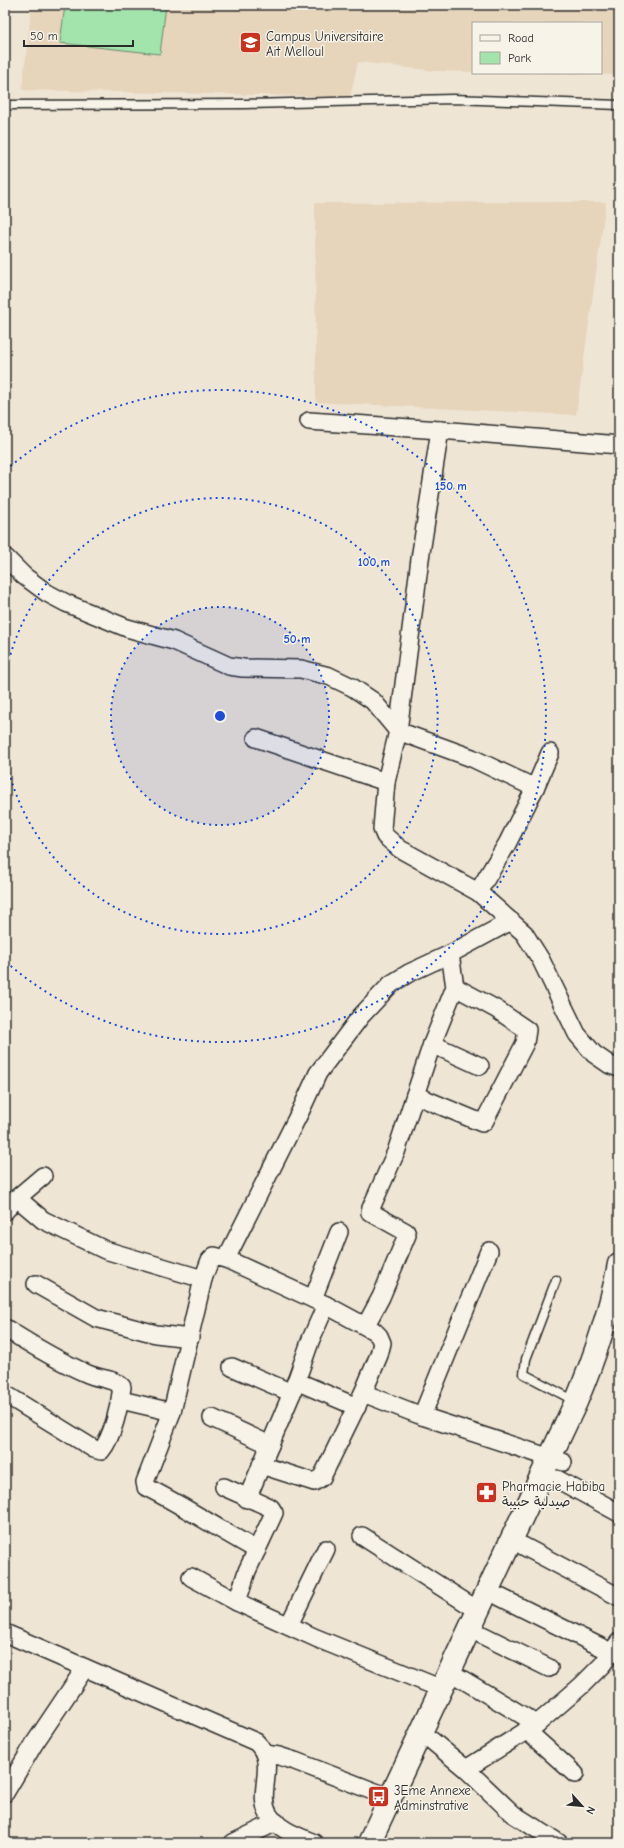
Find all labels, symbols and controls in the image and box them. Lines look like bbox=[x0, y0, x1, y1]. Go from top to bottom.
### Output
scale bar bbox=[24, 22, 133, 48]
legend bbox=[472, 22, 602, 74]
text: 50 m bbox=[30, 29, 58, 43]
place label: Campus Universitaire Ait Melloul bbox=[266, 29, 384, 59]
school or university icon: Campus Universitaire Ait Melloul bbox=[237, 30, 263, 56]
text: Road bbox=[508, 31, 534, 45]
text: Park bbox=[508, 51, 531, 65]
text: 150 m bbox=[435, 479, 467, 493]
text: 100 m bbox=[358, 555, 390, 569]
text: 50 m bbox=[283, 632, 311, 646]
centre of rings bbox=[213, 709, 227, 723]
place label: Pharmacie Habiba صيدلية حبيبة bbox=[502, 1479, 605, 1510]
pharmacy icon: Pharmacie Habiba صيدلية حبيبة bbox=[473, 1480, 499, 1506]
place label: 3Eme Annexe Adminstrative bbox=[394, 1783, 471, 1813]
bus stop icon: 3Eme Annexe Adminstrative bbox=[365, 1784, 391, 1810]
north arrow bbox=[562, 1786, 602, 1826]
text: N bbox=[583, 1804, 598, 1816]

